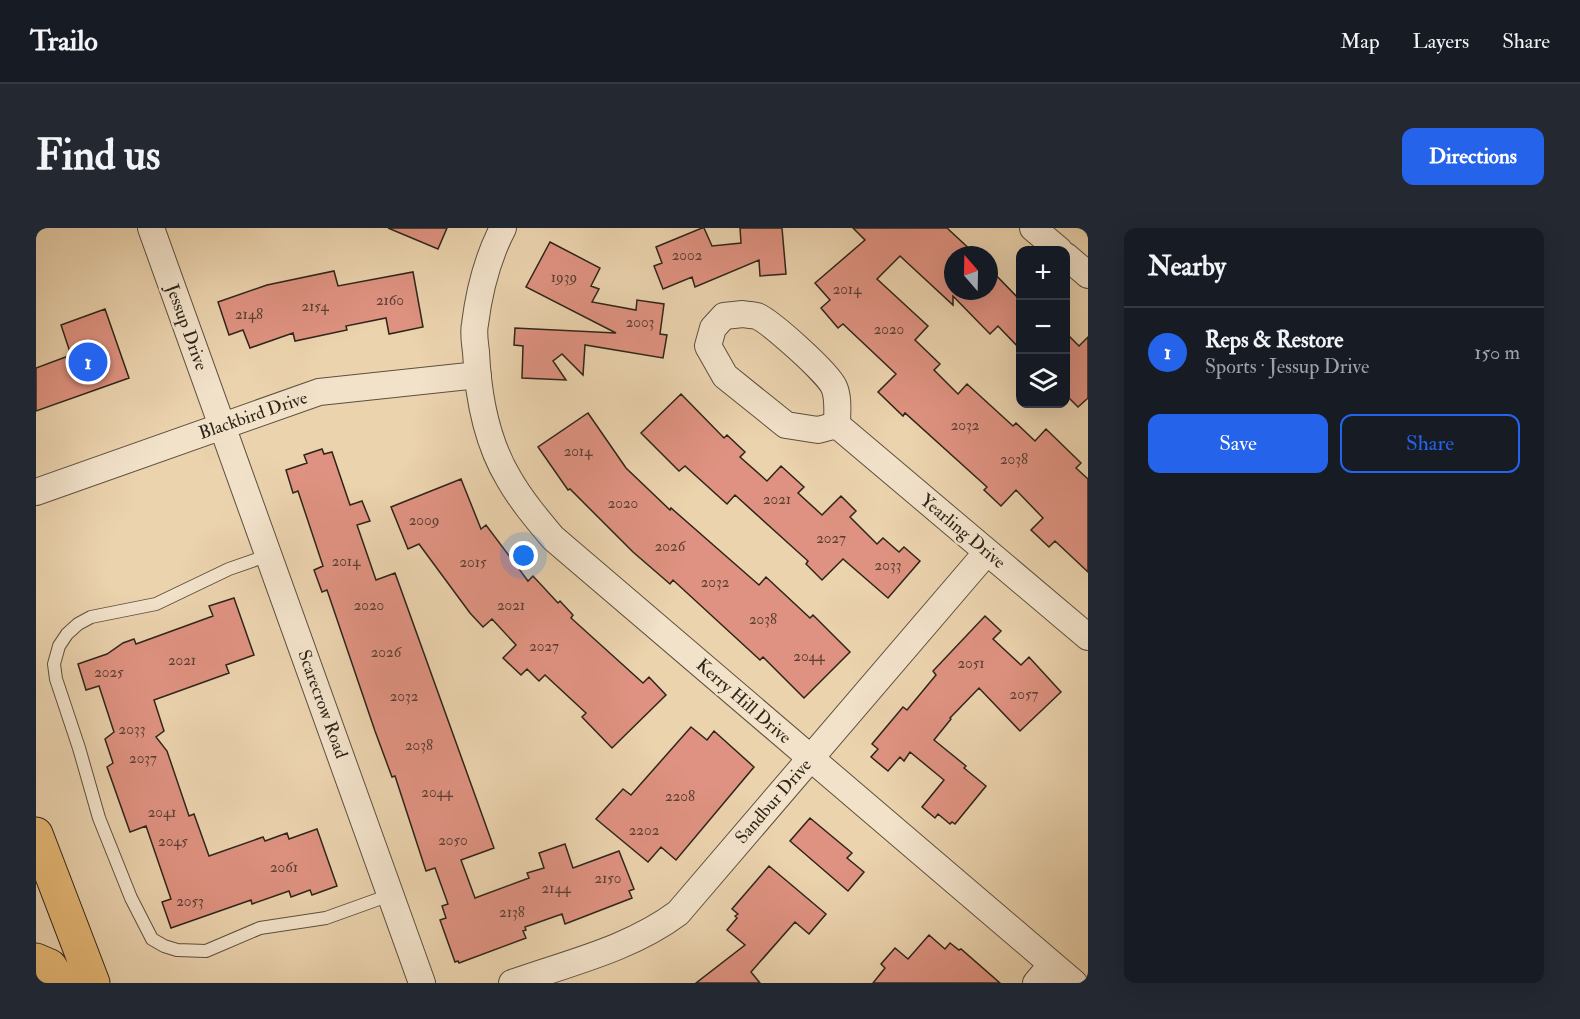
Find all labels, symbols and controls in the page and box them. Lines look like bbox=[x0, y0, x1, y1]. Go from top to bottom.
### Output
text: Trailo bbox=[30, 24, 98, 59]
text: Map bbox=[1340, 28, 1380, 55]
text: Layers bbox=[1413, 28, 1469, 55]
text: Share bbox=[1502, 28, 1550, 55]
button: Directions bbox=[1402, 128, 1544, 185]
text: Find us bbox=[36, 130, 160, 182]
house number: 2002 bbox=[672, 246, 703, 265]
north arrow bbox=[944, 246, 998, 300]
map controls bbox=[1016, 246, 1070, 408]
button: + bbox=[1016, 246, 1070, 300]
text: Nearby bbox=[1148, 251, 1226, 283]
house number: 1939 bbox=[551, 268, 577, 287]
street label: Jessup Drive bbox=[160, 280, 213, 374]
house number: 2014 bbox=[833, 280, 862, 299]
house number: 2160 bbox=[376, 291, 404, 310]
house number: 2154 bbox=[301, 297, 330, 316]
button: − bbox=[1016, 300, 1070, 354]
house number: 2148 bbox=[235, 305, 263, 324]
house number: 2003 bbox=[626, 313, 654, 332]
house number: 2020 bbox=[874, 320, 904, 339]
text: Reps & Restore bbox=[1205, 326, 1343, 354]
pin: 1 bbox=[68, 340, 108, 384]
text: 1 bbox=[1164, 340, 1171, 365]
text: 150 m bbox=[1474, 340, 1520, 365]
button: layers bbox=[1016, 354, 1070, 408]
text: Sports · Jessup Drive bbox=[1205, 354, 1369, 379]
street label: Blackbird Drive bbox=[196, 386, 311, 445]
button: Save bbox=[1148, 414, 1328, 473]
button: Share bbox=[1340, 414, 1520, 473]
house number: 2032 bbox=[951, 416, 980, 435]
house number: 2014 bbox=[564, 442, 593, 461]
house number: 2038 bbox=[1000, 450, 1028, 469]
street label: Yearling Drive bbox=[915, 489, 1011, 574]
house number: 2021 bbox=[763, 490, 791, 509]
house number: 2020 bbox=[608, 494, 638, 513]
house number: 2009 bbox=[409, 511, 439, 530]
house number: 2027 bbox=[816, 529, 846, 548]
house number: 2026 bbox=[655, 537, 687, 556]
your location bbox=[509, 541, 538, 570]
house number: 2014 bbox=[332, 552, 361, 571]
house number: 2015 bbox=[459, 553, 487, 572]
house number: 2033 bbox=[875, 556, 901, 575]
house number: 2032 bbox=[701, 573, 730, 592]
house number: 2020 bbox=[354, 596, 384, 615]
house number: 2021 bbox=[497, 596, 525, 615]
house number: 2038 bbox=[749, 610, 777, 629]
house number: 2027 bbox=[529, 637, 559, 656]
house number: 2026 bbox=[371, 643, 403, 662]
street label: Scarecrow Road bbox=[292, 647, 353, 762]
house number: 2044 bbox=[793, 647, 826, 666]
house number: 2021 bbox=[168, 651, 196, 670]
street label: Kerry Hill Drive bbox=[691, 654, 796, 749]
house number: 2051 bbox=[957, 654, 985, 673]
house number: 2025 bbox=[94, 663, 124, 682]
house number: 2057 bbox=[1010, 685, 1038, 704]
house number: 2032 bbox=[390, 687, 419, 706]
house number: 2033 bbox=[119, 720, 145, 739]
house number: 2038 bbox=[405, 736, 433, 755]
house number: 2037 bbox=[129, 749, 157, 768]
street label: Sandbur Drive bbox=[730, 754, 817, 849]
house number: 2044 bbox=[421, 783, 454, 802]
house number: 2208 bbox=[665, 787, 695, 806]
house number: 2041 bbox=[148, 803, 176, 822]
house number: 2202 bbox=[629, 821, 660, 840]
house number: 2050 bbox=[438, 831, 468, 850]
house number: 2045 bbox=[158, 832, 188, 851]
house number: 2061 bbox=[270, 858, 298, 877]
house number: 2150 bbox=[594, 869, 622, 888]
house number: 2144 bbox=[541, 879, 571, 898]
house number: 2053 bbox=[176, 892, 204, 911]
house number: 2138 bbox=[499, 903, 525, 922]

